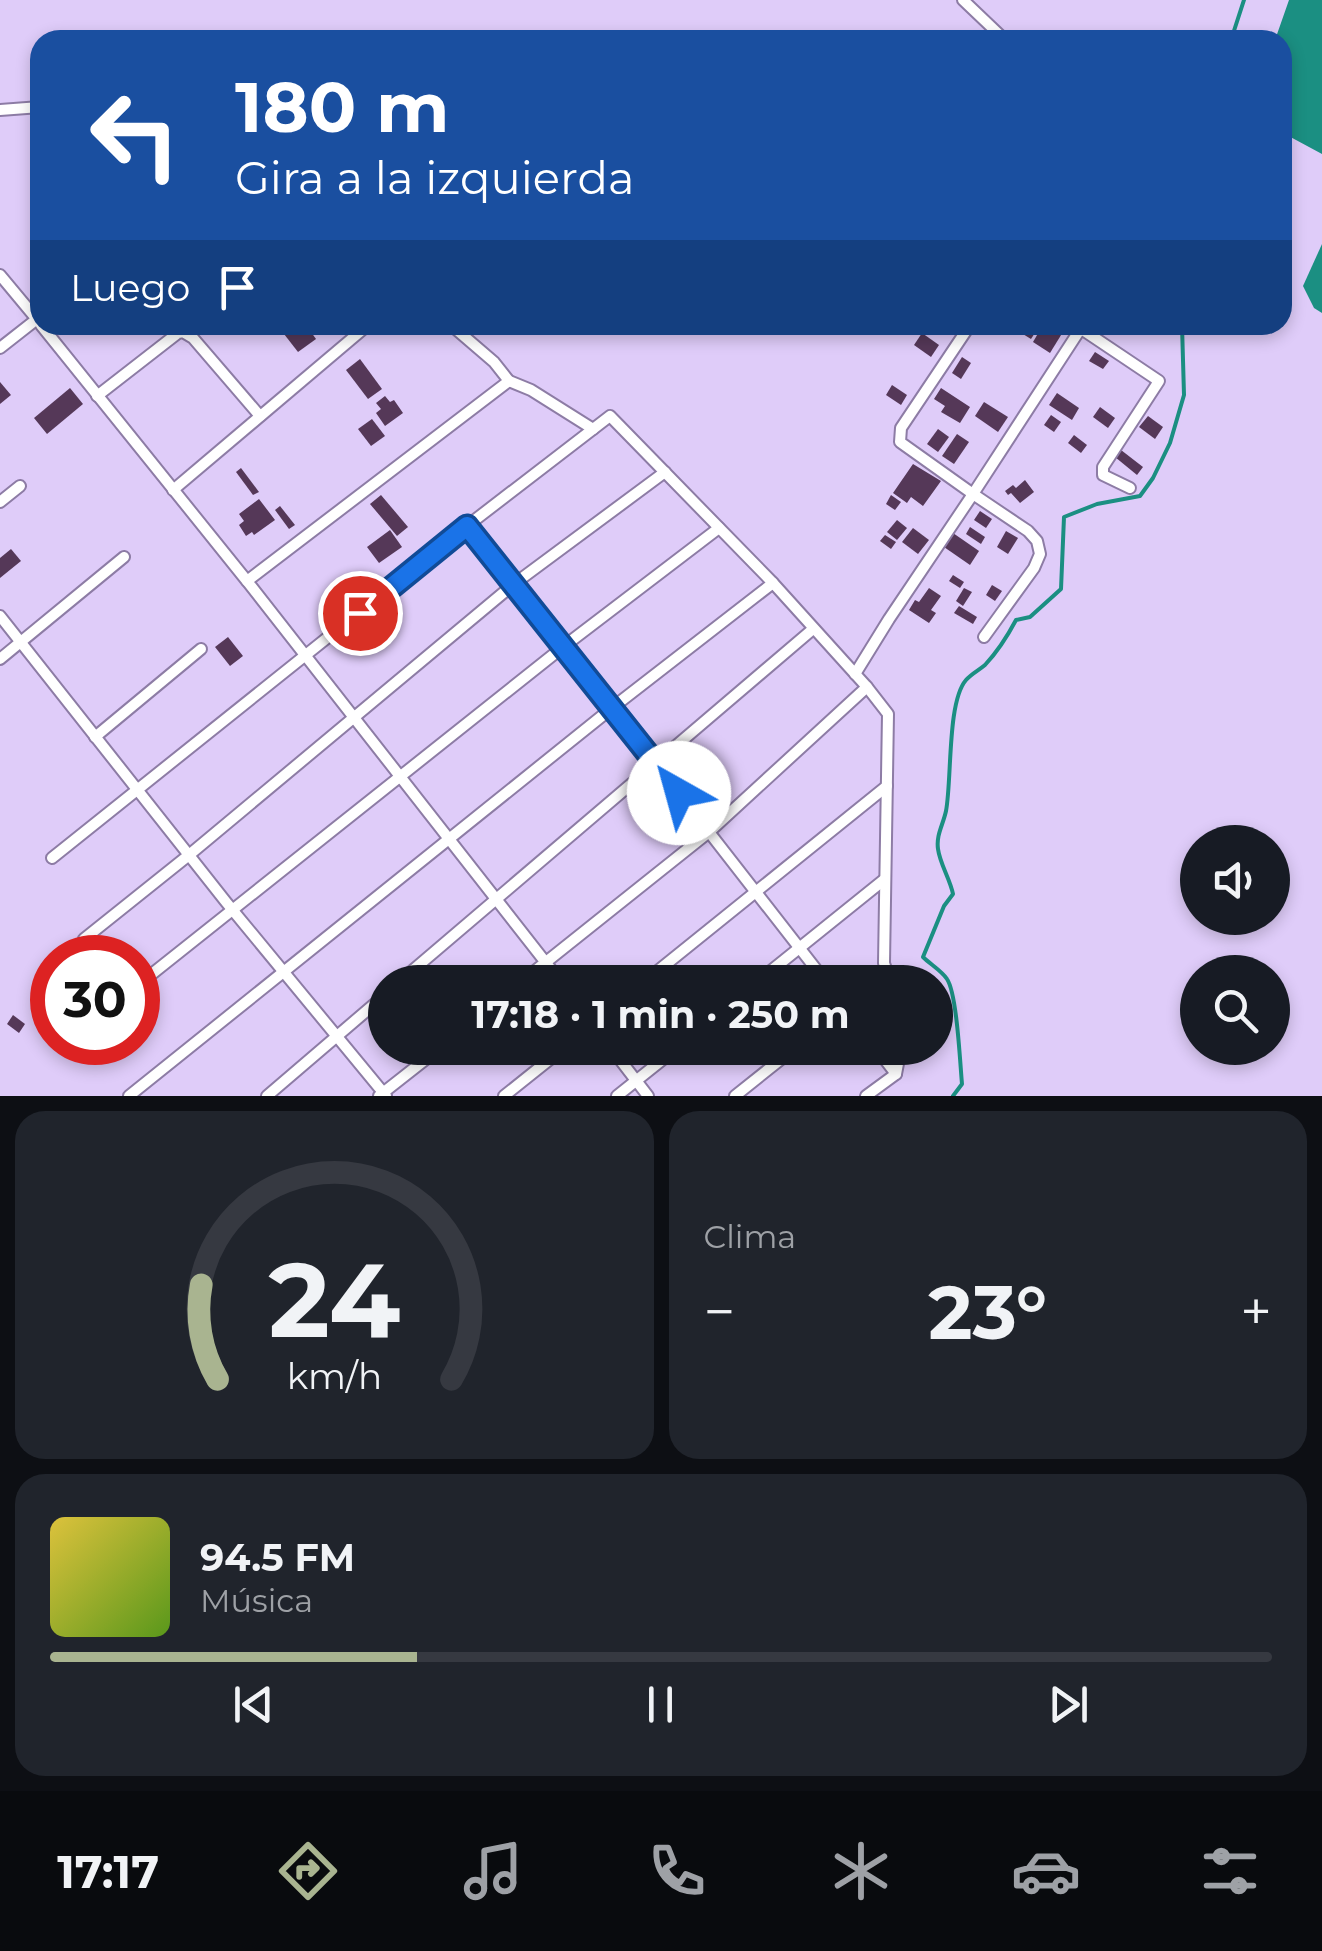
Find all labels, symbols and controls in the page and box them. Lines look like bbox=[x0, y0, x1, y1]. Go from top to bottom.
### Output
text: 180 m bbox=[235, 64, 449, 150]
icon: left bbox=[70, 70, 200, 200]
text: Gira a la izquierda bbox=[235, 150, 635, 205]
icon: arrive bbox=[210, 260, 265, 315]
text: Luego bbox=[70, 264, 190, 311]
pin bbox=[318, 571, 403, 656]
icon: arrive bbox=[333, 586, 388, 641]
position arrow bbox=[627, 741, 731, 845]
map controls bbox=[1180, 825, 1290, 1065]
button: sound bbox=[1180, 825, 1290, 935]
speed limit sign: 30 bbox=[30, 935, 160, 1065]
button: search bbox=[1180, 955, 1290, 1065]
text: 17:18 · 1 min · 250 m bbox=[471, 991, 850, 1038]
text: Clima bbox=[704, 1217, 796, 1256]
text: 24 bbox=[268, 1236, 400, 1363]
text: 23° bbox=[928, 1266, 1047, 1358]
text: − bbox=[704, 1278, 735, 1345]
text: + bbox=[1240, 1278, 1272, 1345]
text: km/h bbox=[287, 1354, 382, 1398]
text: 94.5 FM bbox=[200, 1534, 355, 1581]
text: Música bbox=[200, 1581, 313, 1620]
icon: previous bbox=[226, 1677, 281, 1732]
icon: pause bbox=[633, 1677, 688, 1732]
icon: next bbox=[1041, 1677, 1096, 1732]
icon: directions bbox=[273, 1836, 343, 1906]
icon: music bbox=[458, 1836, 528, 1906]
icon: phone bbox=[642, 1836, 712, 1906]
icon: climate bbox=[826, 1836, 896, 1906]
icon: car bbox=[1011, 1836, 1081, 1906]
icon: filters bbox=[1195, 1836, 1265, 1906]
text: 17:17 bbox=[57, 1844, 159, 1899]

